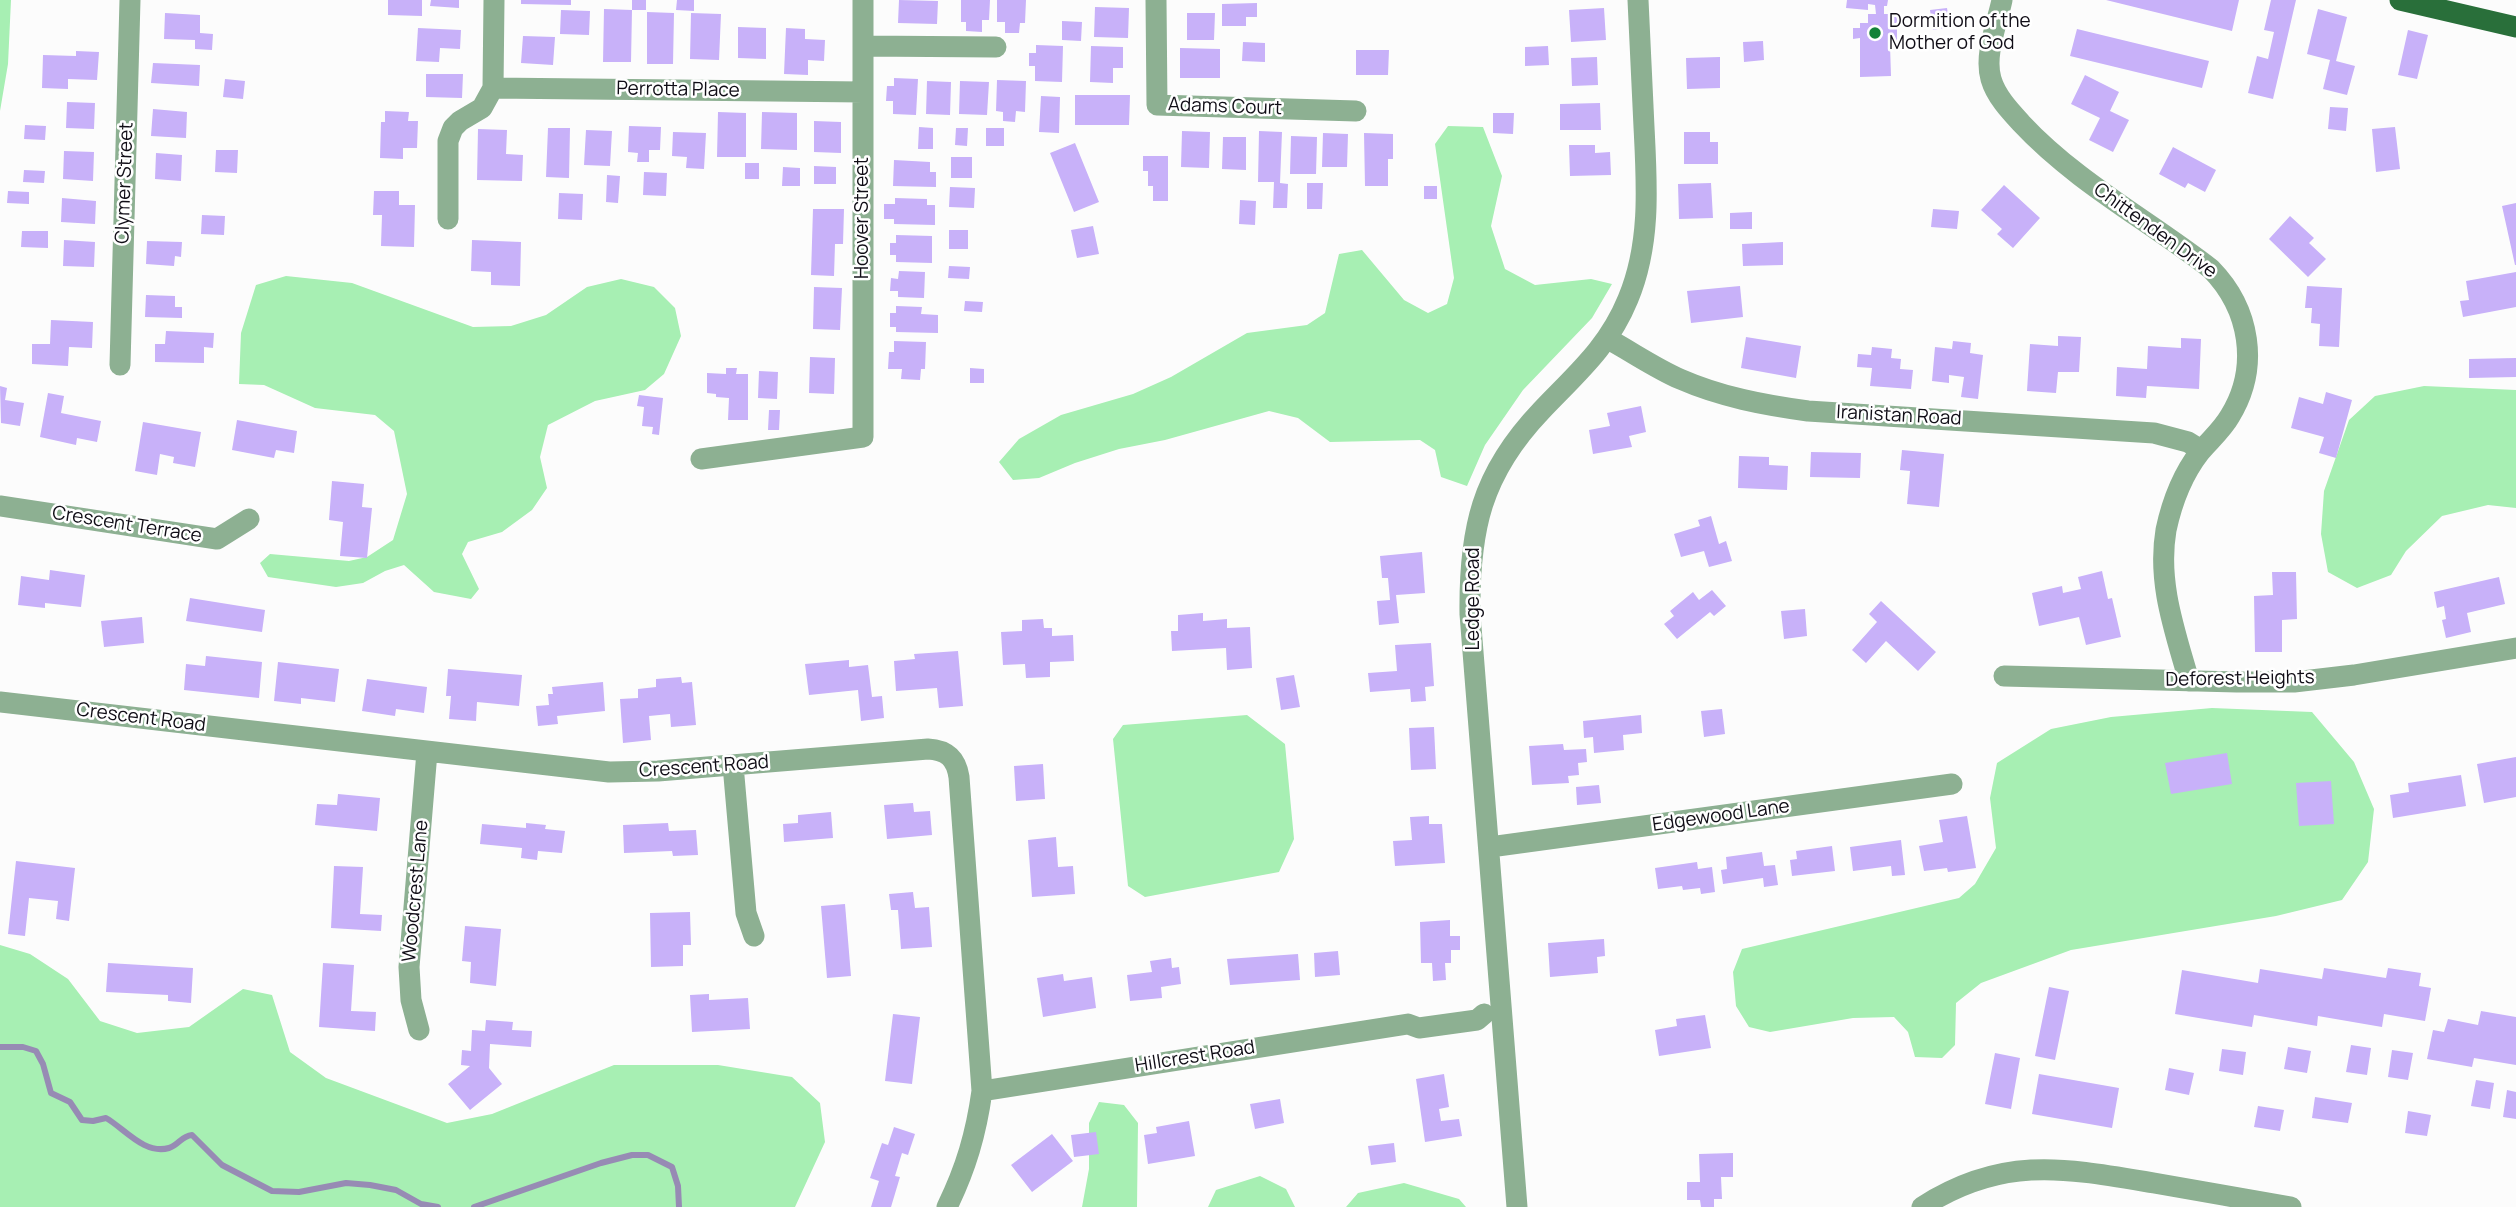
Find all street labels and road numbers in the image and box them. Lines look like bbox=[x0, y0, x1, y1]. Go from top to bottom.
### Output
street label: Perrotta Place bbox=[616, 78, 740, 102]
street label: Adams Court bbox=[1167, 94, 1283, 120]
street label: Clymer Street bbox=[111, 122, 139, 244]
street label: Hoover Street bbox=[852, 157, 874, 279]
street label: Chittenden Drive bbox=[2089, 179, 2221, 283]
street label: Iranistan Road bbox=[1836, 401, 1962, 431]
street label: Crescent Terrace bbox=[51, 502, 203, 548]
street label: Ledge Road bbox=[1463, 547, 1485, 651]
street label: Deforest Heights bbox=[2165, 666, 2315, 692]
street label: Crescent Road bbox=[75, 699, 207, 737]
street label: Crescent Road bbox=[638, 751, 770, 783]
street label: Edgewood Lane bbox=[1651, 795, 1791, 837]
street label: Woodcrest Lane bbox=[398, 819, 434, 963]
street label: Hillcrest Road bbox=[1133, 1036, 1257, 1078]

